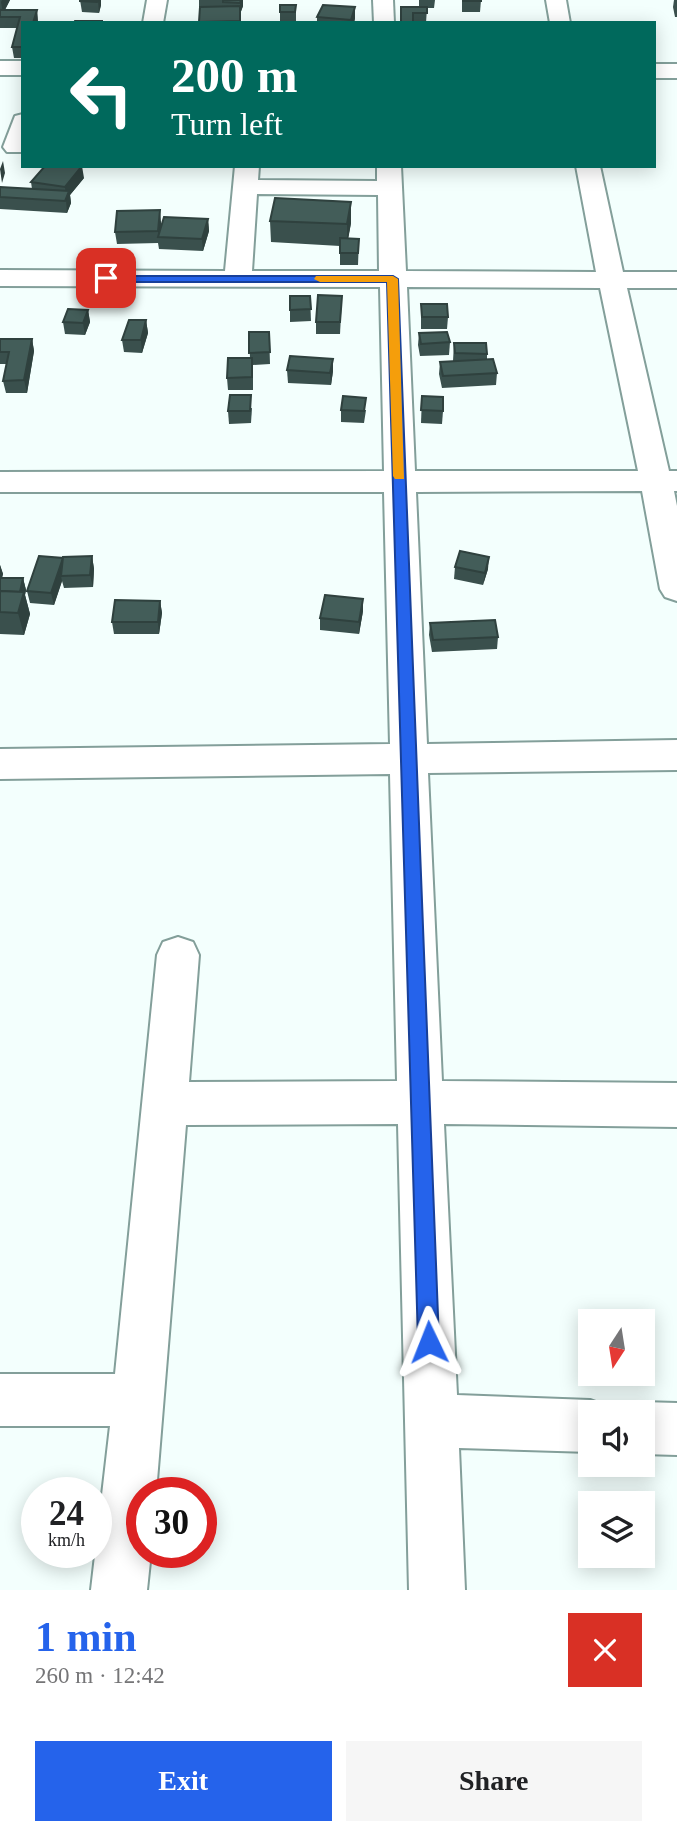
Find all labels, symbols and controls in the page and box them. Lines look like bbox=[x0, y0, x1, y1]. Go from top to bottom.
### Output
text: 200 m bbox=[171, 48, 298, 103]
icon: left bbox=[56, 49, 147, 140]
text: Turn left bbox=[171, 106, 283, 142]
pin bbox=[76, 248, 136, 308]
icon: arrive bbox=[87, 259, 125, 297]
position arrow bbox=[392, 1305, 466, 1379]
north arrow bbox=[578, 1309, 654, 1386]
map controls bbox=[578, 1309, 655, 1568]
button: sound bbox=[578, 1400, 655, 1477]
speed limit sign: 30 bbox=[126, 1477, 217, 1568]
button: layers bbox=[578, 1491, 655, 1568]
text: 24 bbox=[49, 1494, 84, 1533]
text: km/h bbox=[48, 1530, 85, 1550]
button: close bbox=[568, 1613, 642, 1687]
text: 1 min bbox=[35, 1614, 137, 1660]
text: 260 m · 12:42 bbox=[35, 1663, 165, 1688]
button: Exit bbox=[35, 1741, 332, 1821]
button: Share bbox=[346, 1741, 642, 1821]

